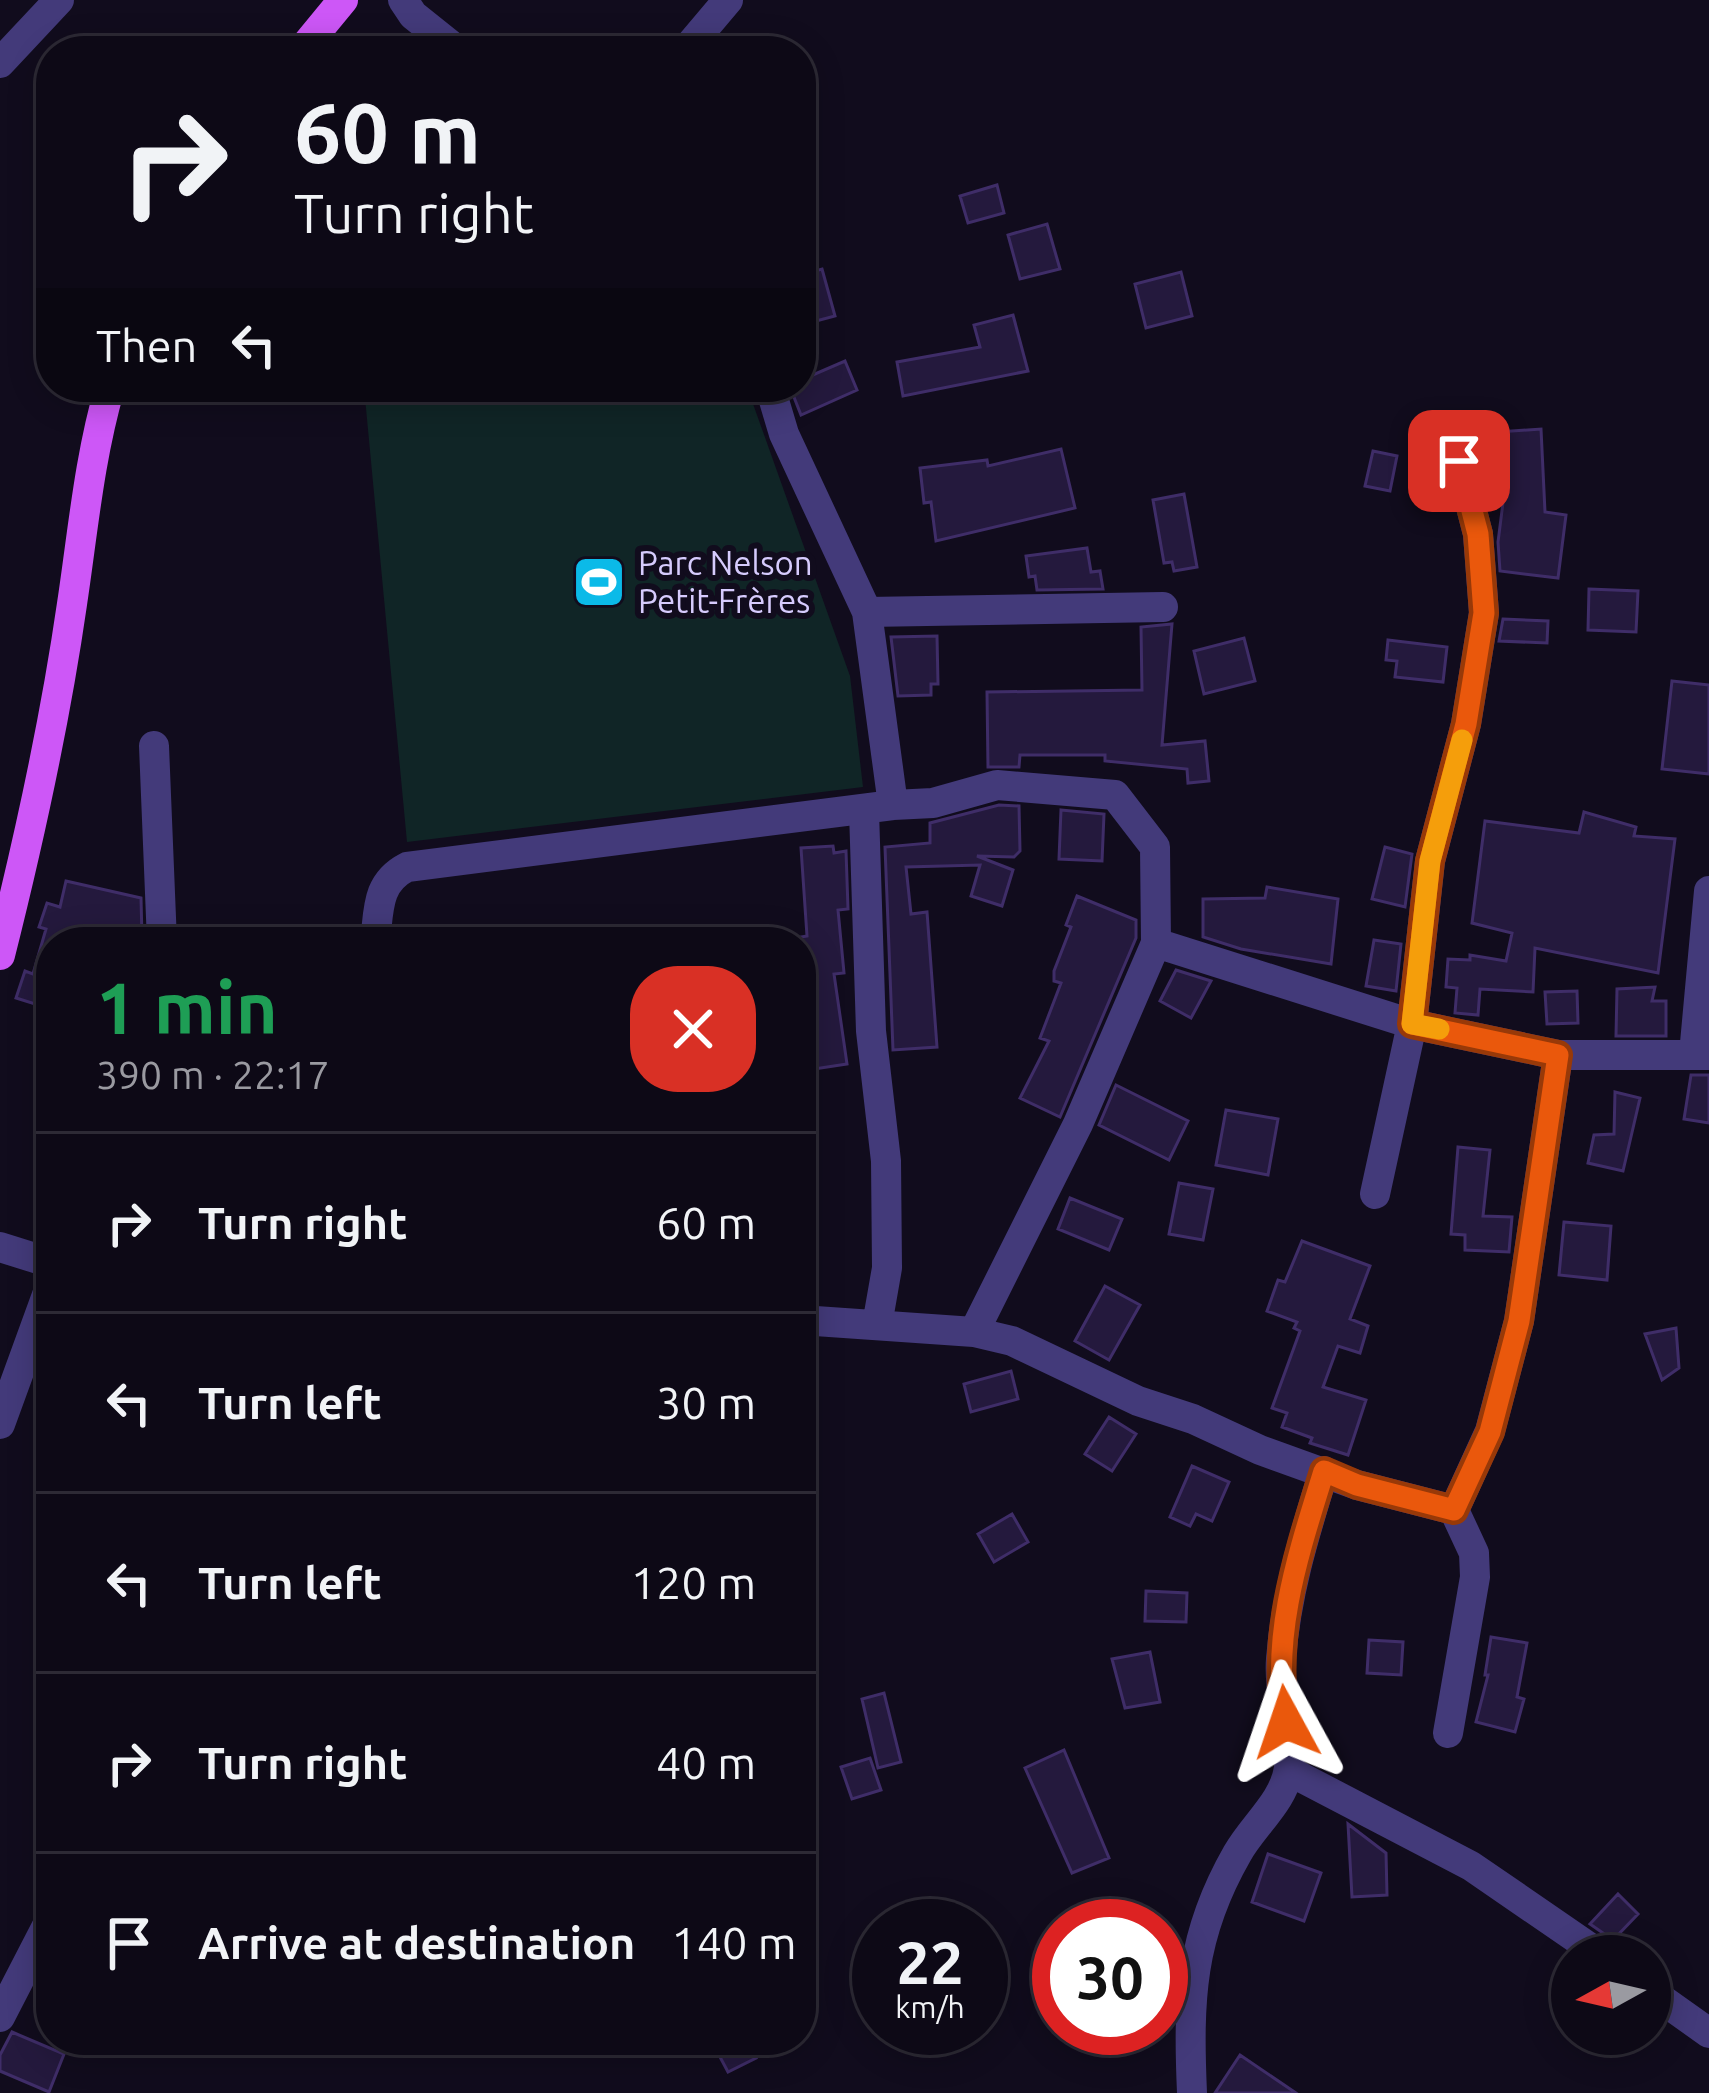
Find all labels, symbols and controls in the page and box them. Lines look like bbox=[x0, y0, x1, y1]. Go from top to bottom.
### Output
icon: right bbox=[96, 84, 252, 240]
text: 60 m bbox=[294, 85, 481, 179]
text: Turn right bbox=[294, 183, 534, 243]
icon: left bbox=[221, 312, 287, 378]
text: Then bbox=[96, 320, 197, 371]
pin bbox=[1408, 410, 1510, 512]
icon: arrive bbox=[1426, 428, 1492, 494]
place label: Parc Nelson Petit-Frères bbox=[638, 544, 813, 619]
sports icon: Parc Nelson Petit-Frères bbox=[571, 554, 627, 610]
button: close bbox=[630, 966, 756, 1092]
text: 1 min bbox=[96, 967, 278, 1048]
text: 390 m · 22:17 bbox=[96, 1053, 330, 1096]
icon: right bbox=[96, 1190, 162, 1256]
text: Turn right bbox=[198, 1197, 407, 1248]
text: 60 m bbox=[656, 1197, 756, 1248]
icon: left bbox=[96, 1370, 162, 1436]
text: Turn left bbox=[198, 1377, 382, 1428]
text: 30 m bbox=[656, 1377, 756, 1428]
icon: left bbox=[96, 1550, 162, 1616]
text: Turn left bbox=[198, 1557, 382, 1608]
text: 120 m bbox=[631, 1557, 756, 1608]
position arrow bbox=[1223, 1659, 1349, 1785]
icon: right bbox=[96, 1730, 162, 1796]
text: Turn right bbox=[198, 1737, 407, 1788]
text: 40 m bbox=[656, 1737, 756, 1788]
speed limit sign: 30 bbox=[1032, 1899, 1188, 2055]
icon: arrive bbox=[96, 1910, 162, 1976]
text: Arrive at destination bbox=[198, 1917, 635, 1968]
text: 140 m bbox=[671, 1917, 797, 1968]
text: 22 bbox=[896, 1928, 964, 1995]
north arrow bbox=[1551, 1935, 1671, 2055]
map controls bbox=[1551, 1935, 1671, 2055]
text: km/h bbox=[895, 1990, 965, 2024]

